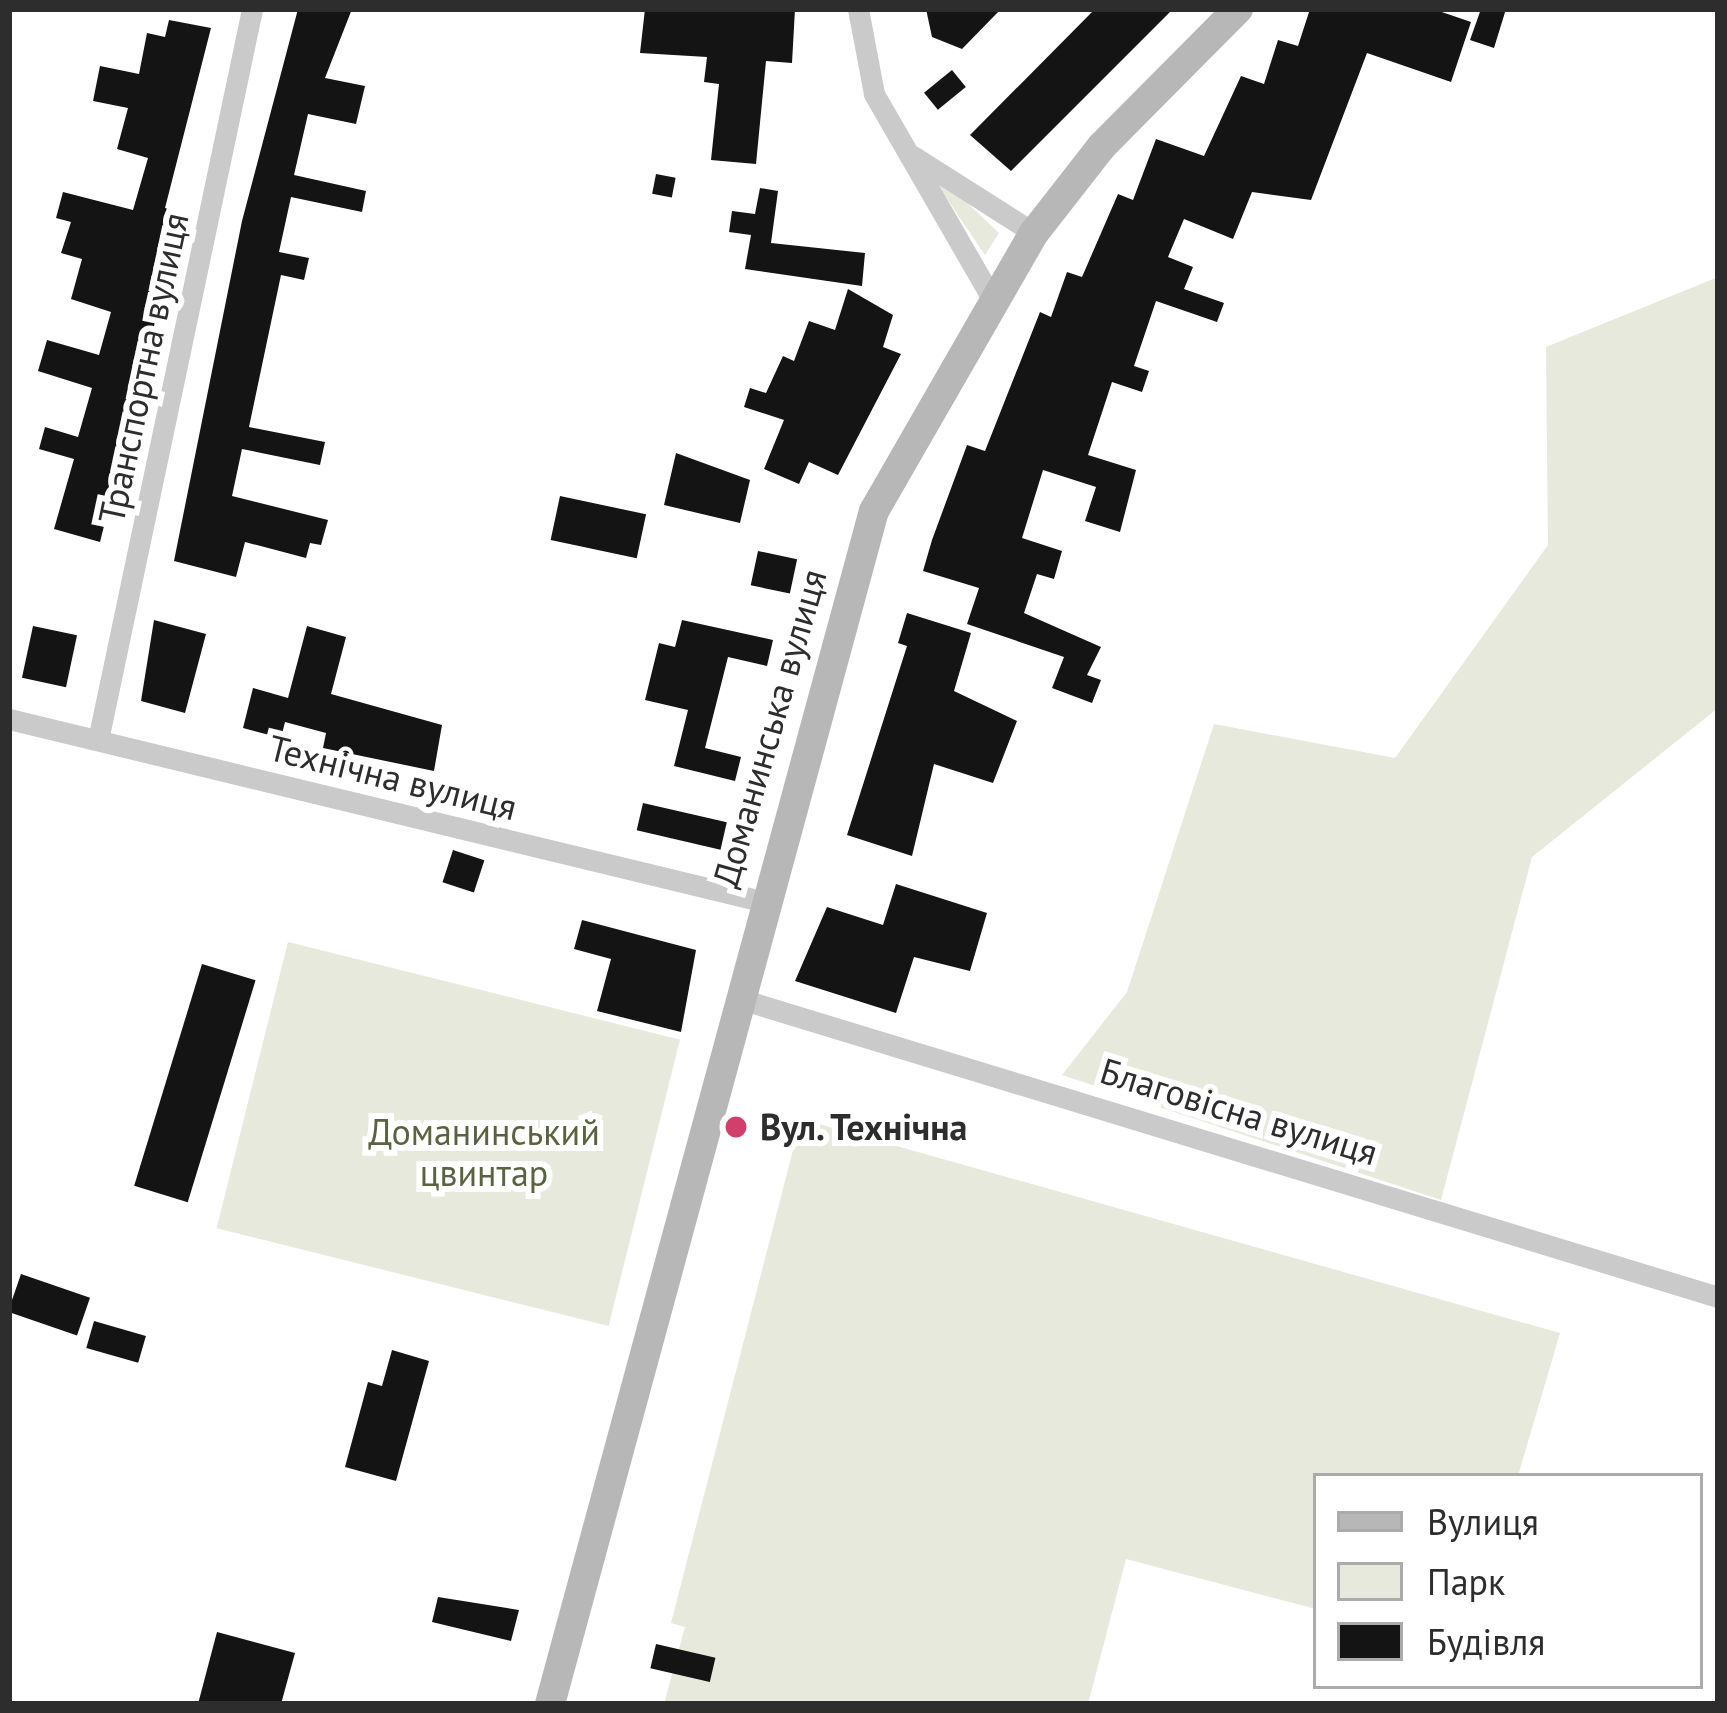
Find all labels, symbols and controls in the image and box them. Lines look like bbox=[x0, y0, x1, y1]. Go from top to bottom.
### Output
street label: Транспортна вулиця bbox=[89, 209, 197, 527]
street label: Доманинська вулиця bbox=[703, 564, 835, 892]
street label: Технічна вулиця bbox=[265, 725, 521, 829]
street label: Благовісна вулиця bbox=[1095, 1048, 1383, 1174]
place label: Вул. Технічна bbox=[760, 1105, 971, 1149]
park label: Доманинський цвинтар bbox=[368, 1109, 600, 1194]
marker: Вул. Технічна bbox=[723, 1114, 749, 1140]
legend bbox=[1313, 1473, 1703, 1689]
text: Вулиця bbox=[1427, 1498, 1539, 1545]
text: Парк bbox=[1427, 1558, 1505, 1605]
text: Будівля bbox=[1427, 1618, 1545, 1665]

